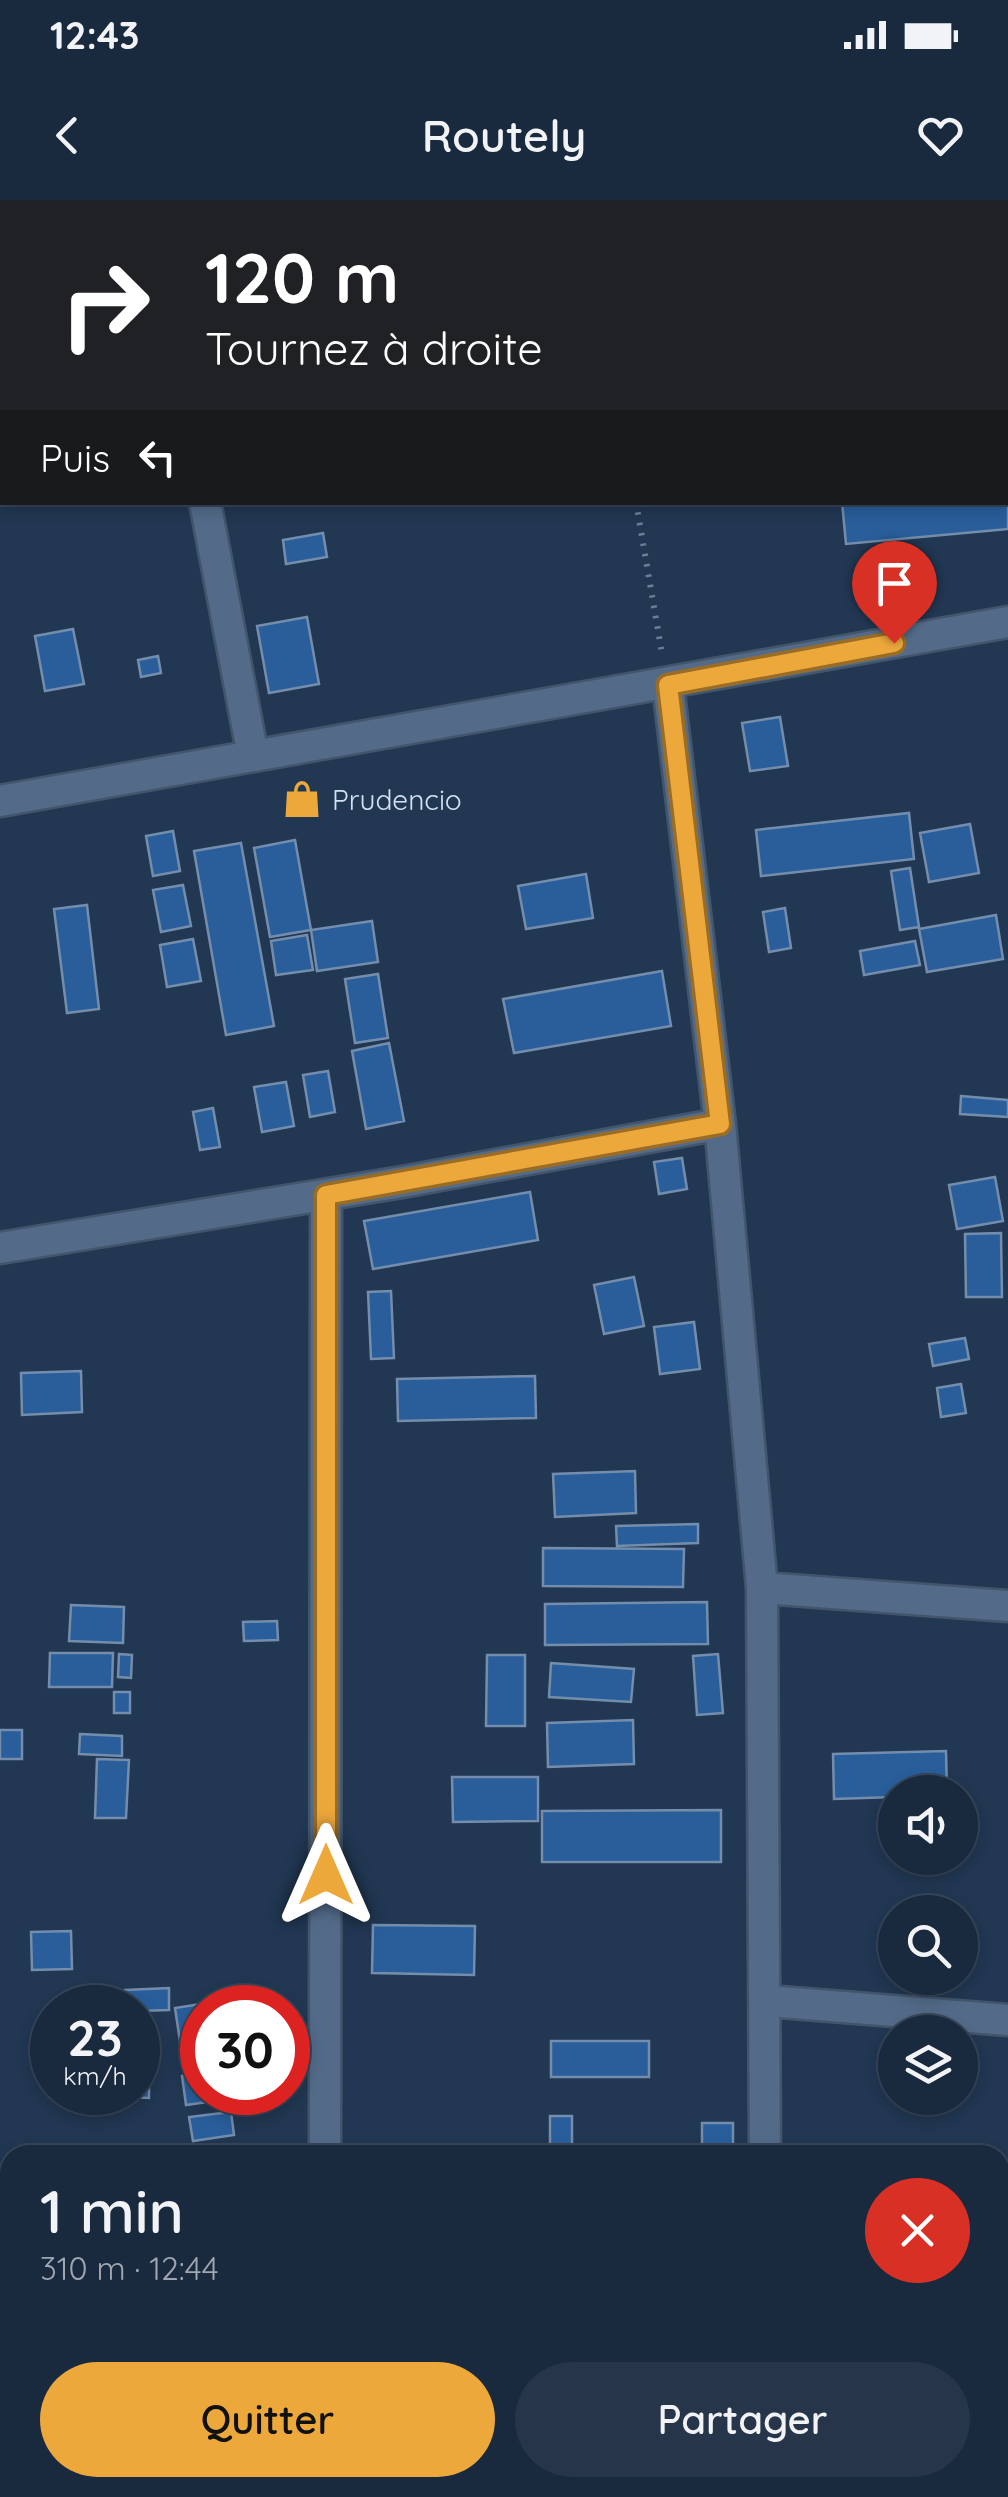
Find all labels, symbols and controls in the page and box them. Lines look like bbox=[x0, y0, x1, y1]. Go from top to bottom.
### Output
text: 12:43 bbox=[50, 11, 140, 59]
text: Routely bbox=[422, 107, 586, 163]
icon: back bbox=[40, 108, 95, 163]
icon: heart bbox=[913, 108, 968, 163]
text: 120 m bbox=[205, 233, 399, 321]
icon: right bbox=[40, 240, 170, 370]
text: Tournez à droite bbox=[205, 320, 543, 376]
icon: left bbox=[130, 430, 185, 485]
text: Puis bbox=[40, 434, 110, 482]
pin bbox=[852, 541, 937, 644]
icon: arrive bbox=[867, 556, 922, 611]
shop icon: Prudencio bbox=[281, 778, 323, 820]
place label: Prudencio bbox=[332, 782, 462, 817]
map controls bbox=[878, 1775, 978, 2115]
button: sound bbox=[878, 1775, 978, 1875]
position arrow bbox=[274, 1823, 378, 1927]
button: search bbox=[878, 1895, 978, 1995]
speed limit sign: 30 bbox=[180, 1985, 310, 2115]
text: 23 bbox=[67, 2006, 123, 2069]
button: layers bbox=[878, 2015, 978, 2115]
text: km/h bbox=[63, 2060, 127, 2091]
text: 1 min bbox=[40, 2173, 184, 2248]
button: close bbox=[865, 2178, 970, 2283]
text: 310 m · 12:44 bbox=[40, 2248, 219, 2288]
button: Quitter bbox=[40, 2362, 495, 2477]
button: Partager bbox=[515, 2362, 970, 2477]

